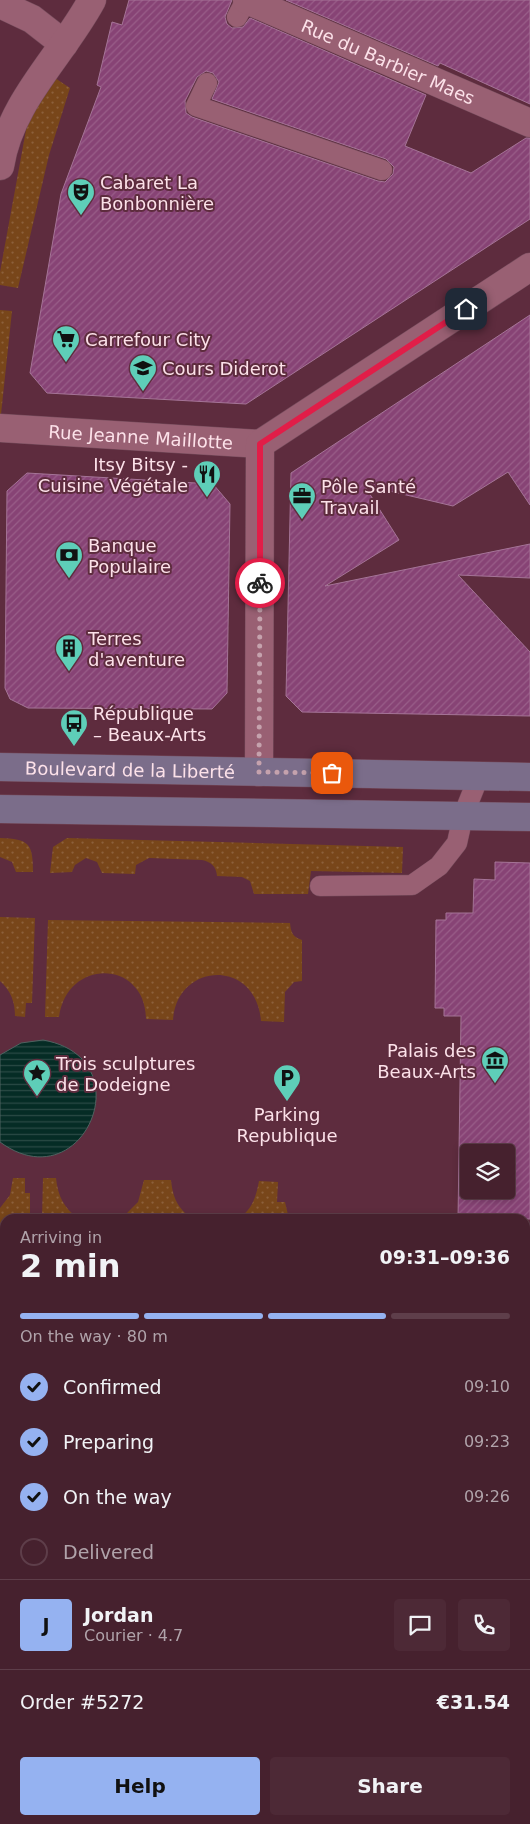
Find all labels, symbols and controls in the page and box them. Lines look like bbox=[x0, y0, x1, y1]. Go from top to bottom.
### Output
street label: Rue du Barbier Maes bbox=[298, 14, 478, 108]
place label: Cabaret La Bonbonnière bbox=[100, 172, 214, 214]
theatre icon: Cabaret La Bonbonnière bbox=[66, 177, 96, 216]
pin bbox=[445, 288, 487, 330]
icon: home bbox=[452, 295, 480, 323]
supermarket icon: Carrefour City bbox=[51, 324, 81, 363]
place label: Carrefour City bbox=[85, 329, 211, 350]
school or university icon: Cours Diderot bbox=[128, 353, 158, 392]
place label: Cours Diderot bbox=[162, 358, 286, 379]
street label: Rue Jeanne Maillotte bbox=[48, 421, 234, 453]
place label: Itsy Bitsy - Cuisine Végétale bbox=[38, 454, 188, 496]
restaurant icon: Itsy Bitsy - Cuisine Végétale bbox=[192, 459, 222, 498]
place label: Pôle Santé Travail bbox=[320, 476, 416, 518]
office icon: Pôle Santé Travail bbox=[287, 481, 317, 520]
place label: Banque Populaire bbox=[88, 535, 171, 577]
bank icon: Banque Populaire bbox=[54, 540, 84, 579]
courier bbox=[235, 558, 285, 608]
icon: bike bbox=[246, 569, 274, 597]
place label: Terres d'aventure bbox=[87, 628, 185, 670]
building icon: Terres d'aventure bbox=[54, 633, 84, 672]
place label: République – Beaux-Arts bbox=[93, 703, 206, 745]
bus stop icon: République – Beaux-Arts bbox=[59, 708, 89, 747]
pin bbox=[311, 752, 353, 794]
street label: Boulevard de la Liberté bbox=[25, 757, 235, 782]
icon: bag bbox=[318, 759, 346, 787]
place label: Palais des Beaux-Arts bbox=[377, 1040, 476, 1082]
museum icon: Palais des Beaux-Arts bbox=[480, 1045, 510, 1084]
place label: Trois sculptures de Dodeigne bbox=[55, 1053, 196, 1095]
place icon: Trois sculptures de Dodeigne bbox=[22, 1058, 52, 1097]
parking icon: Parking Republique bbox=[272, 1063, 302, 1102]
place label: Parking Republique bbox=[237, 1104, 337, 1146]
map controls bbox=[460, 1144, 515, 1199]
button: layers bbox=[460, 1144, 515, 1199]
text: Arriving in bbox=[20, 1228, 102, 1247]
text: 09:31–09:36 bbox=[380, 1246, 510, 1268]
text: 2 min bbox=[20, 1247, 121, 1285]
text: On the way · 80 m bbox=[20, 1327, 168, 1346]
icon: check bbox=[20, 1373, 48, 1401]
text: Confirmed bbox=[63, 1376, 162, 1398]
text: 09:10 bbox=[464, 1377, 510, 1396]
icon: check bbox=[20, 1428, 48, 1456]
text: Preparing bbox=[63, 1431, 154, 1453]
text: 09:23 bbox=[464, 1432, 510, 1451]
icon: check bbox=[20, 1483, 48, 1511]
text: On the way bbox=[63, 1486, 172, 1508]
text: 09:26 bbox=[464, 1487, 510, 1506]
text: Delivered bbox=[63, 1541, 154, 1563]
button: chat bbox=[394, 1599, 446, 1651]
button: phone bbox=[458, 1599, 510, 1651]
text: Jordan bbox=[84, 1604, 153, 1626]
text: J bbox=[42, 1614, 50, 1636]
text: Courier · 4.7 bbox=[84, 1626, 183, 1645]
text: Order #5272 bbox=[20, 1691, 144, 1713]
text: €31.54 bbox=[437, 1691, 510, 1713]
button: Help bbox=[20, 1757, 260, 1815]
button: Share bbox=[270, 1757, 510, 1815]

